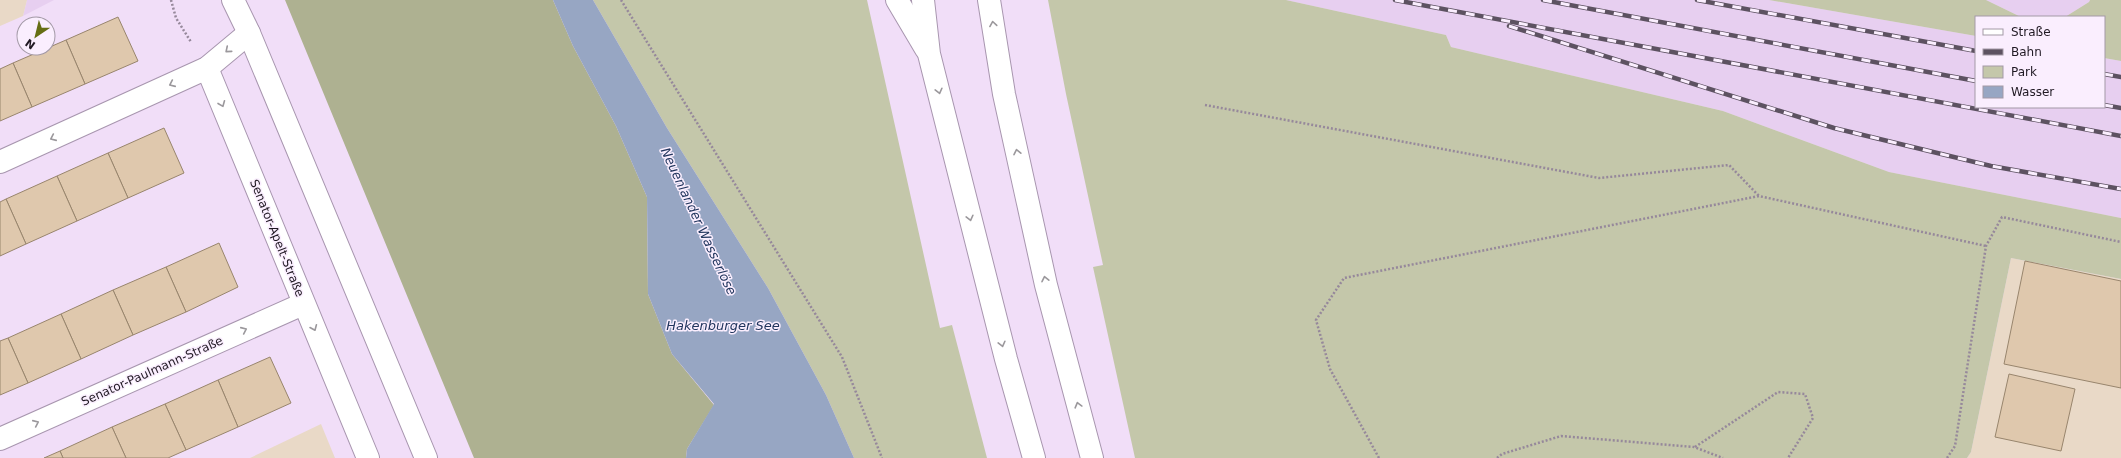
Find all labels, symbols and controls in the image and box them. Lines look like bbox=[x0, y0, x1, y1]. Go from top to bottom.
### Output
north arrow bbox=[16, 16, 56, 56]
legend bbox=[1975, 16, 2105, 108]
one-way arrow bbox=[989, 21, 998, 27]
text: Straße bbox=[2011, 25, 2051, 39]
text: N bbox=[23, 36, 38, 52]
text: Bahn bbox=[2011, 45, 2042, 59]
one-way arrow bbox=[225, 46, 233, 53]
text: Park bbox=[2011, 65, 2037, 79]
one-way arrow bbox=[168, 79, 176, 87]
text: Wasser bbox=[2011, 85, 2054, 99]
one-way arrow bbox=[934, 88, 942, 95]
one-way arrow bbox=[217, 99, 225, 107]
one-way arrow bbox=[50, 133, 58, 141]
water label: Neuenlander Wasserlöse bbox=[658, 145, 739, 297]
one-way arrow bbox=[1013, 149, 1021, 155]
street label: Senator-Apelt-Straße bbox=[247, 177, 307, 299]
one-way arrow bbox=[966, 214, 974, 221]
one-way arrow bbox=[1041, 276, 1049, 282]
water label: Hakenburger See bbox=[666, 318, 780, 333]
one-way arrow bbox=[309, 324, 317, 331]
one-way arrow bbox=[240, 327, 247, 335]
street label: Senator-Paulmann-Straße bbox=[79, 333, 225, 409]
one-way arrow bbox=[998, 340, 1006, 347]
one-way arrow bbox=[1074, 401, 1083, 408]
one-way arrow bbox=[31, 420, 39, 428]

